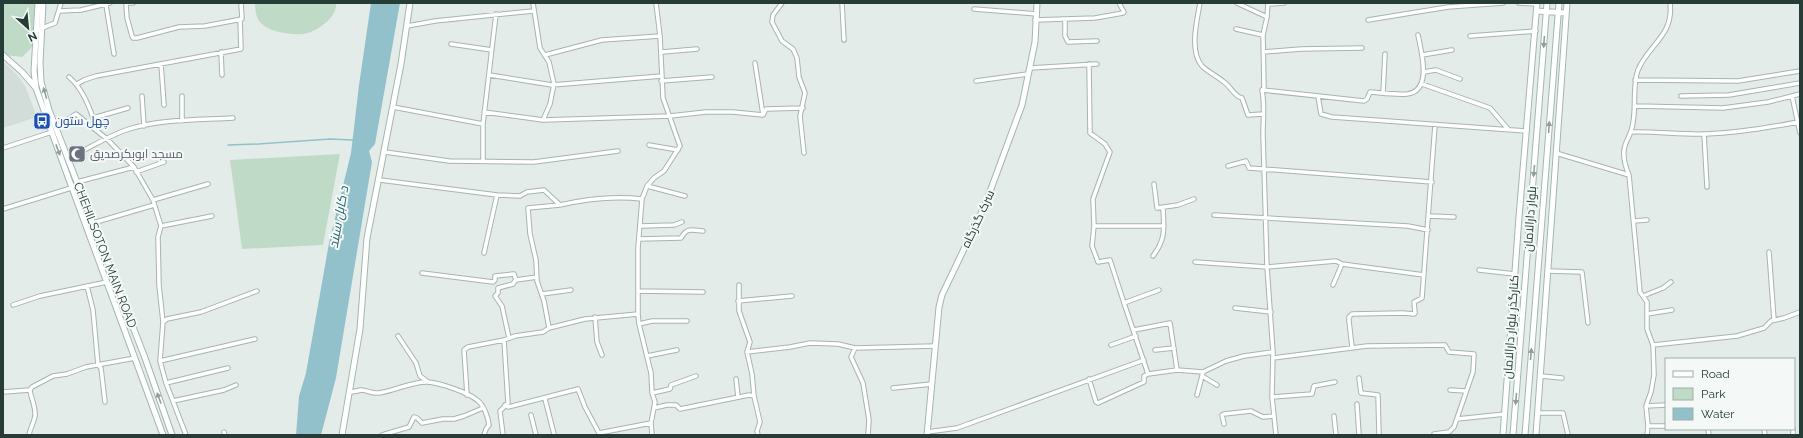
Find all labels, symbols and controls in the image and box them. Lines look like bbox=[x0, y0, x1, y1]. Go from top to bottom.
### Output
north arrow bbox=[8, 8, 48, 48]
text: N bbox=[26, 29, 39, 44]
one-way arrow bbox=[1541, 36, 1548, 48]
one-way arrow bbox=[41, 87, 47, 99]
bus stop icon: چهل ستون bbox=[32, 111, 52, 131]
place label: چهل ستون bbox=[55, 114, 109, 130]
one-way arrow bbox=[1545, 121, 1552, 133]
one-way arrow bbox=[56, 144, 62, 156]
mosque icon: مسجد ابوبکرصدیق bbox=[67, 144, 87, 164]
place label: مسجد ابوبکرصدیق bbox=[90, 147, 183, 161]
one-way arrow bbox=[1531, 165, 1537, 178]
street label: CHEHILSOTON MAIN ROAD bbox=[71, 180, 139, 330]
water label: د کابل سيند bbox=[326, 184, 352, 249]
street label: بلوار دارالامان bbox=[1521, 186, 1539, 252]
street label: سرک گذرگاه bbox=[959, 188, 997, 250]
street label: کنارگذر بلوار دارالامان bbox=[1500, 275, 1522, 379]
one-way arrow bbox=[1528, 348, 1535, 360]
legend bbox=[1665, 358, 1795, 430]
text: Road bbox=[1701, 367, 1730, 381]
text: Park bbox=[1701, 387, 1726, 401]
one-way arrow bbox=[156, 392, 162, 404]
one-way arrow bbox=[1513, 393, 1520, 405]
text: Water bbox=[1701, 407, 1735, 421]

